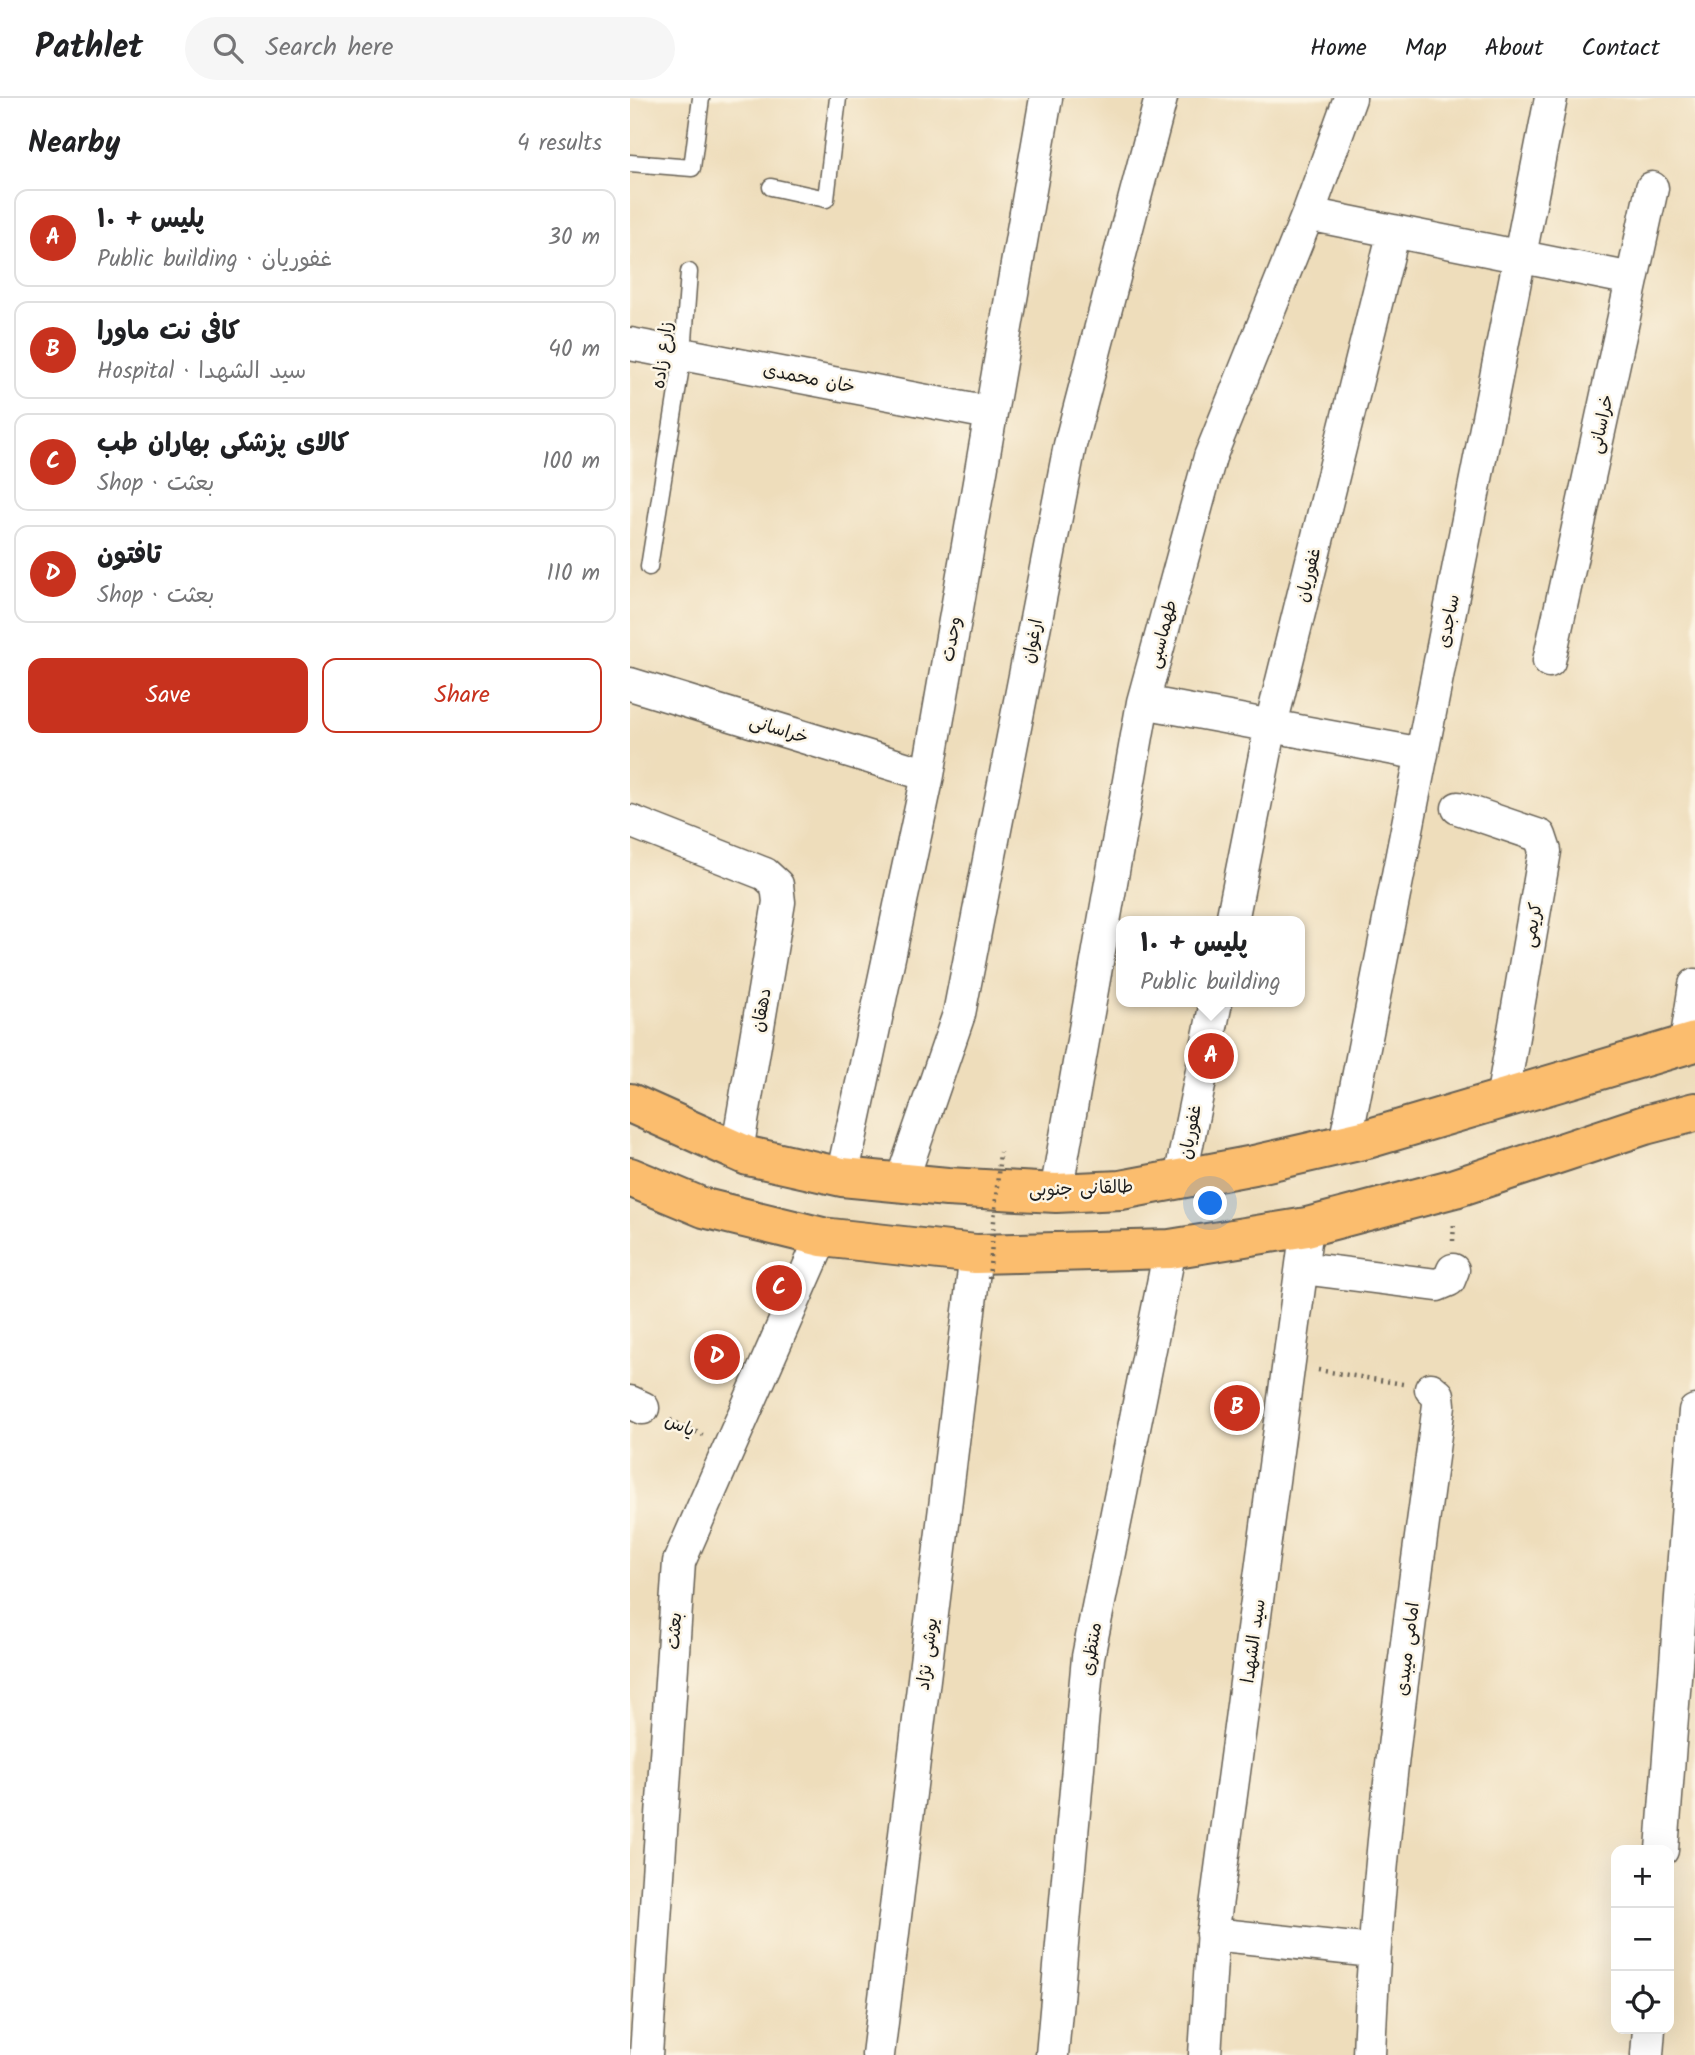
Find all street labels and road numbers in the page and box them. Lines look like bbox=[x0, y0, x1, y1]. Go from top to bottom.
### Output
street label: زارع زاده bbox=[645, 320, 682, 391]
street label: خان محمدی bbox=[760, 356, 857, 403]
street label: خراسانی bbox=[1582, 392, 1623, 457]
street label: غفوریان bbox=[1289, 545, 1330, 606]
street label: ساجدی bbox=[1430, 592, 1469, 651]
street label: طهماسبی bbox=[1140, 597, 1186, 672]
street label: وحدت bbox=[934, 614, 971, 664]
street label: ارغوان bbox=[1015, 616, 1052, 666]
street label: خراسانی bbox=[746, 708, 812, 753]
street label: کریمی bbox=[1515, 900, 1552, 950]
street label: دهقان bbox=[744, 986, 781, 1035]
street label: غفوریان bbox=[1172, 1102, 1211, 1162]
street label: طالقانی جنوبی bbox=[1028, 1173, 1134, 1206]
street label: یاس bbox=[660, 1407, 699, 1446]
street label: سید الشهدا bbox=[1234, 1597, 1275, 1685]
street label: امامی میبدی bbox=[1388, 1601, 1429, 1698]
street label: بعثت bbox=[660, 1612, 691, 1651]
street label: یوشی نژاد bbox=[910, 1616, 947, 1692]
street label: منتظری bbox=[1074, 1620, 1111, 1678]

